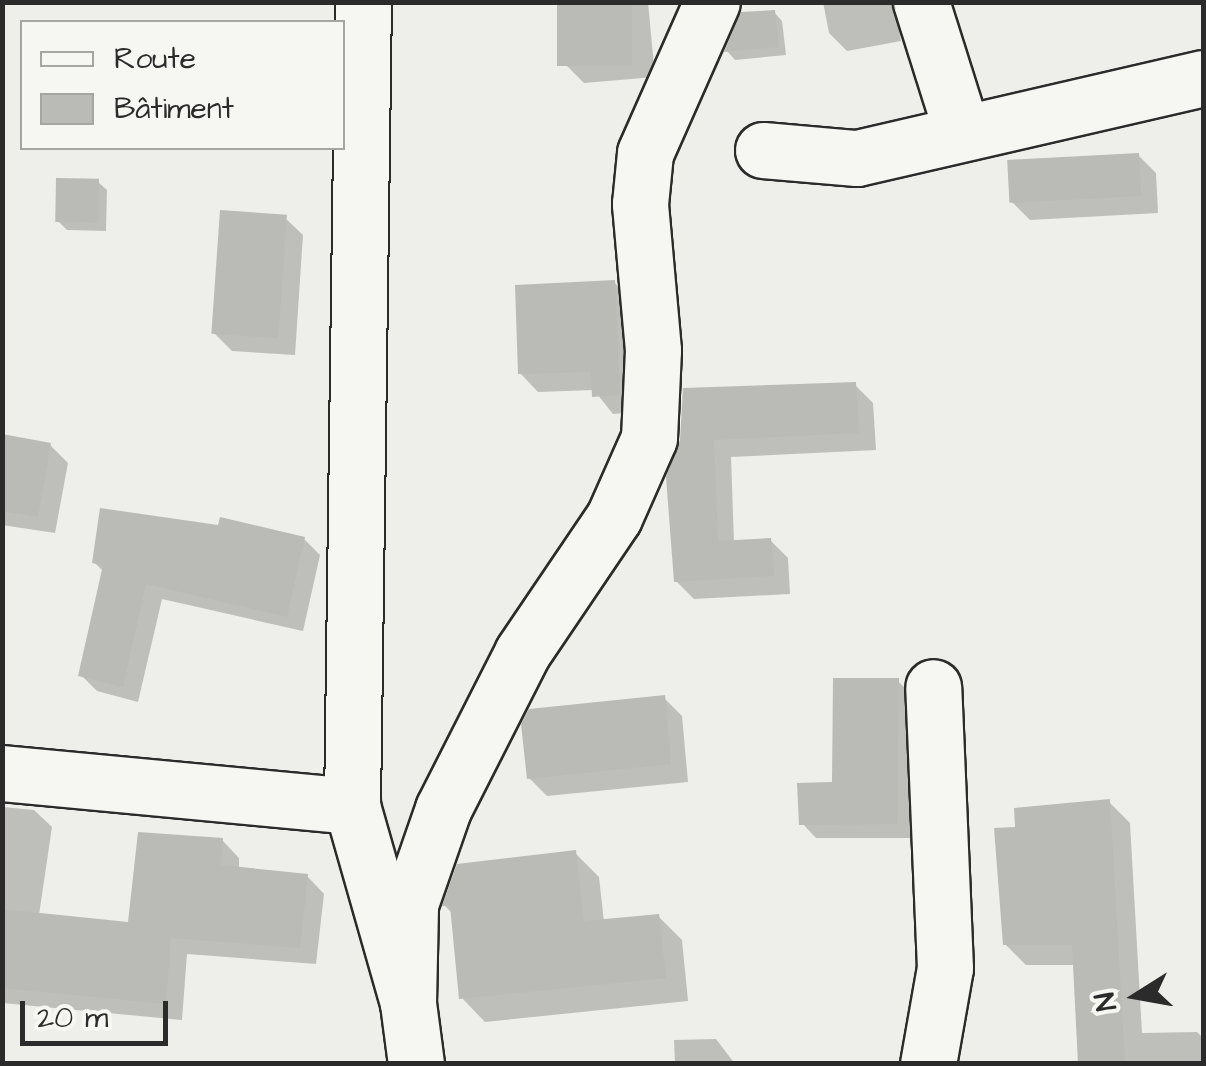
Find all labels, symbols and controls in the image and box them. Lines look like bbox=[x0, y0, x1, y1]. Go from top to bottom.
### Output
legend bbox=[20, 20, 345, 150]
text: Route bbox=[114, 38, 196, 80]
text: Bâtiment bbox=[114, 88, 234, 130]
north arrow bbox=[1086, 946, 1186, 1046]
scale bar bbox=[25, 981, 172, 1043]
text: N bbox=[1085, 989, 1127, 1014]
text: 20 m bbox=[37, 997, 108, 1039]

